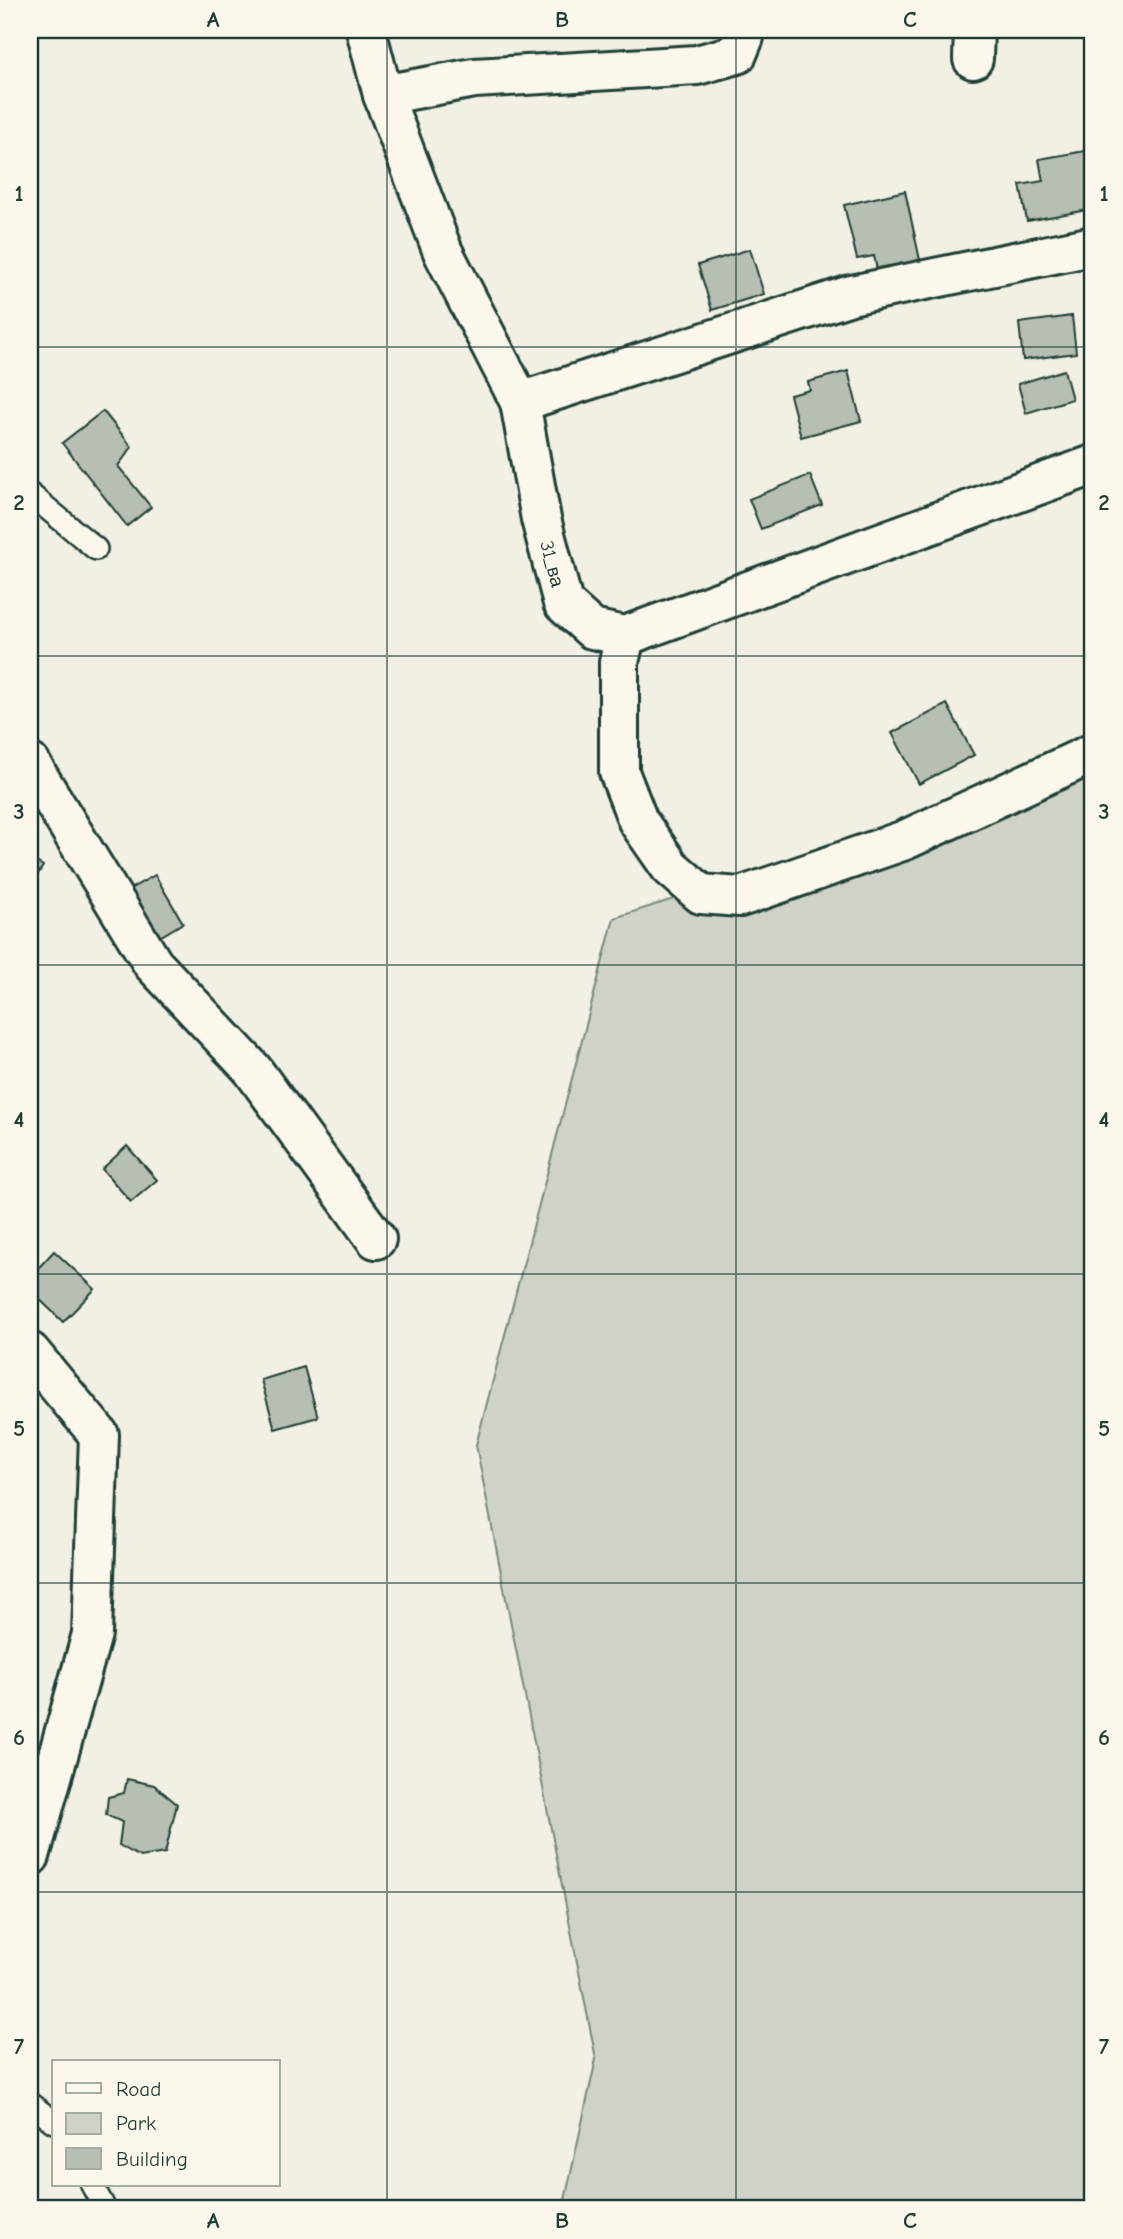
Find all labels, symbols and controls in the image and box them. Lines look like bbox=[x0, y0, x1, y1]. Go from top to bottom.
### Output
text: A bbox=[207, 6, 220, 33]
text: B bbox=[555, 6, 569, 33]
text: C bbox=[903, 6, 917, 33]
text: 1 bbox=[14, 180, 24, 207]
text: 1 bbox=[1099, 180, 1109, 207]
text: 2 bbox=[13, 489, 25, 516]
text: 2 bbox=[1098, 489, 1110, 516]
street label: 31_ва bbox=[535, 538, 568, 590]
text: 3 bbox=[13, 798, 25, 825]
text: 3 bbox=[1098, 798, 1110, 825]
text: 4 bbox=[14, 1106, 25, 1133]
text: 4 bbox=[1099, 1106, 1110, 1133]
text: 5 bbox=[13, 1415, 25, 1442]
text: 5 bbox=[1098, 1415, 1110, 1442]
text: 6 bbox=[13, 1724, 25, 1751]
text: 6 bbox=[1098, 1724, 1110, 1751]
text: 7 bbox=[14, 2033, 25, 2060]
text: 7 bbox=[1099, 2033, 1110, 2060]
legend bbox=[52, 2060, 280, 2186]
text: Road bbox=[116, 2077, 161, 2101]
text: Park bbox=[116, 2111, 156, 2135]
text: Building bbox=[116, 2147, 188, 2171]
text: A bbox=[207, 2207, 220, 2234]
text: B bbox=[555, 2207, 569, 2234]
text: C bbox=[903, 2207, 917, 2234]

